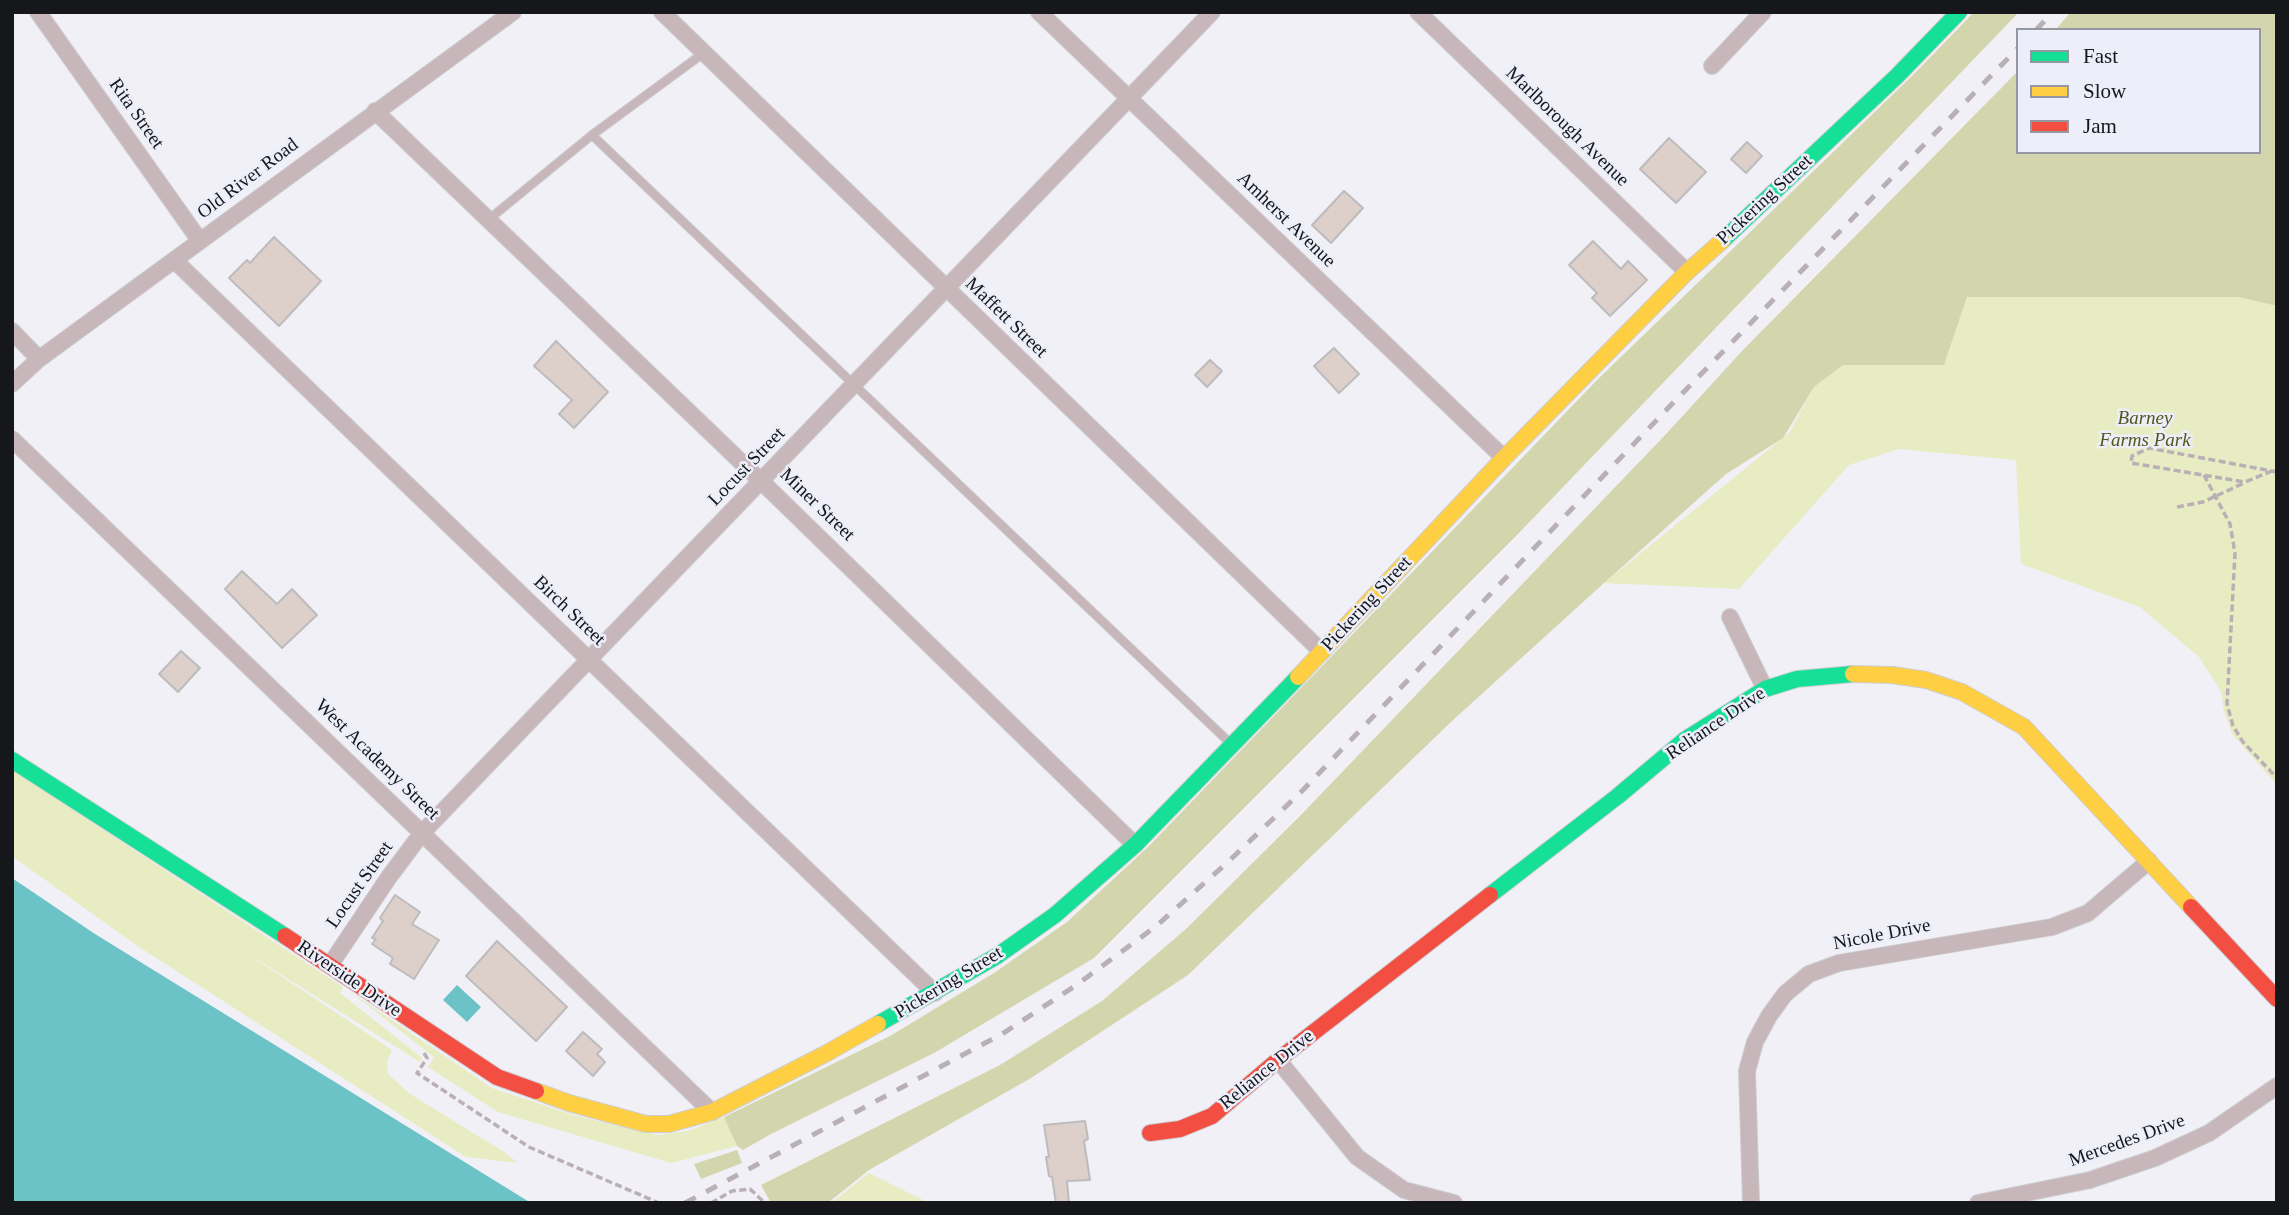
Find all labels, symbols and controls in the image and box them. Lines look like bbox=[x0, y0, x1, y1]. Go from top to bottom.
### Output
legend bbox=[2016, 28, 2261, 154]
text: Fast bbox=[2083, 44, 2118, 68]
street label: Marlborough Avenue bbox=[1501, 62, 1633, 192]
street label: Rita Street bbox=[104, 74, 168, 154]
text: Slow bbox=[2083, 79, 2126, 103]
text: Jam bbox=[2083, 114, 2117, 138]
street label: Old River Road bbox=[193, 134, 303, 224]
street label: Pickering Street bbox=[1713, 150, 1817, 250]
street label: Amherst Avenue bbox=[1232, 167, 1340, 273]
street label: Maffett Street bbox=[960, 273, 1052, 363]
park label: Barney Farms Park bbox=[2099, 408, 2191, 452]
street label: Locust Street bbox=[704, 423, 790, 511]
street label: Miner Street bbox=[775, 464, 859, 546]
street label: Pickering Street bbox=[1317, 552, 1417, 656]
street label: Birch Street bbox=[528, 571, 610, 651]
street label: Reliance Drive bbox=[1662, 683, 1770, 765]
street label: West Academy Street bbox=[310, 695, 444, 825]
street label: Locust Street bbox=[322, 837, 398, 933]
street label: Nicole Drive bbox=[1831, 914, 1933, 956]
street label: Riverside Drive bbox=[293, 936, 405, 1022]
street label: Pickering Street bbox=[891, 942, 1007, 1024]
street label: Reliance Drive bbox=[1215, 1025, 1319, 1115]
street label: Mercedes Drive bbox=[2066, 1109, 2188, 1173]

